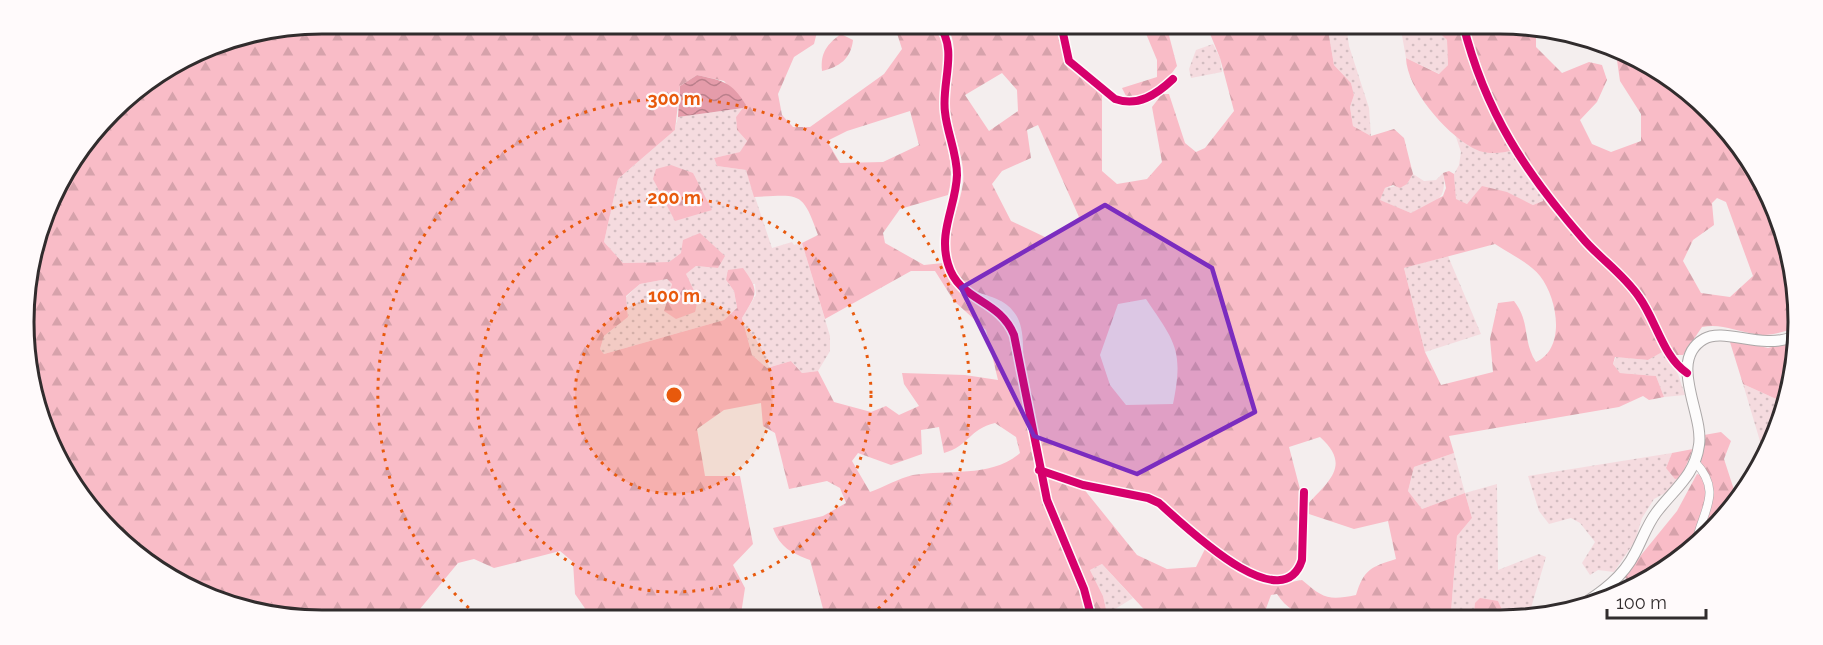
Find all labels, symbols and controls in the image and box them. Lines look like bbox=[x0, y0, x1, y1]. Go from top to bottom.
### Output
text: 300 m bbox=[647, 88, 701, 109]
text: 200 m bbox=[647, 187, 701, 208]
text: 100 m bbox=[648, 285, 700, 306]
centre of rings bbox=[664, 385, 684, 405]
scale bar bbox=[1607, 582, 1706, 620]
text: 100 m bbox=[1616, 592, 1667, 613]

